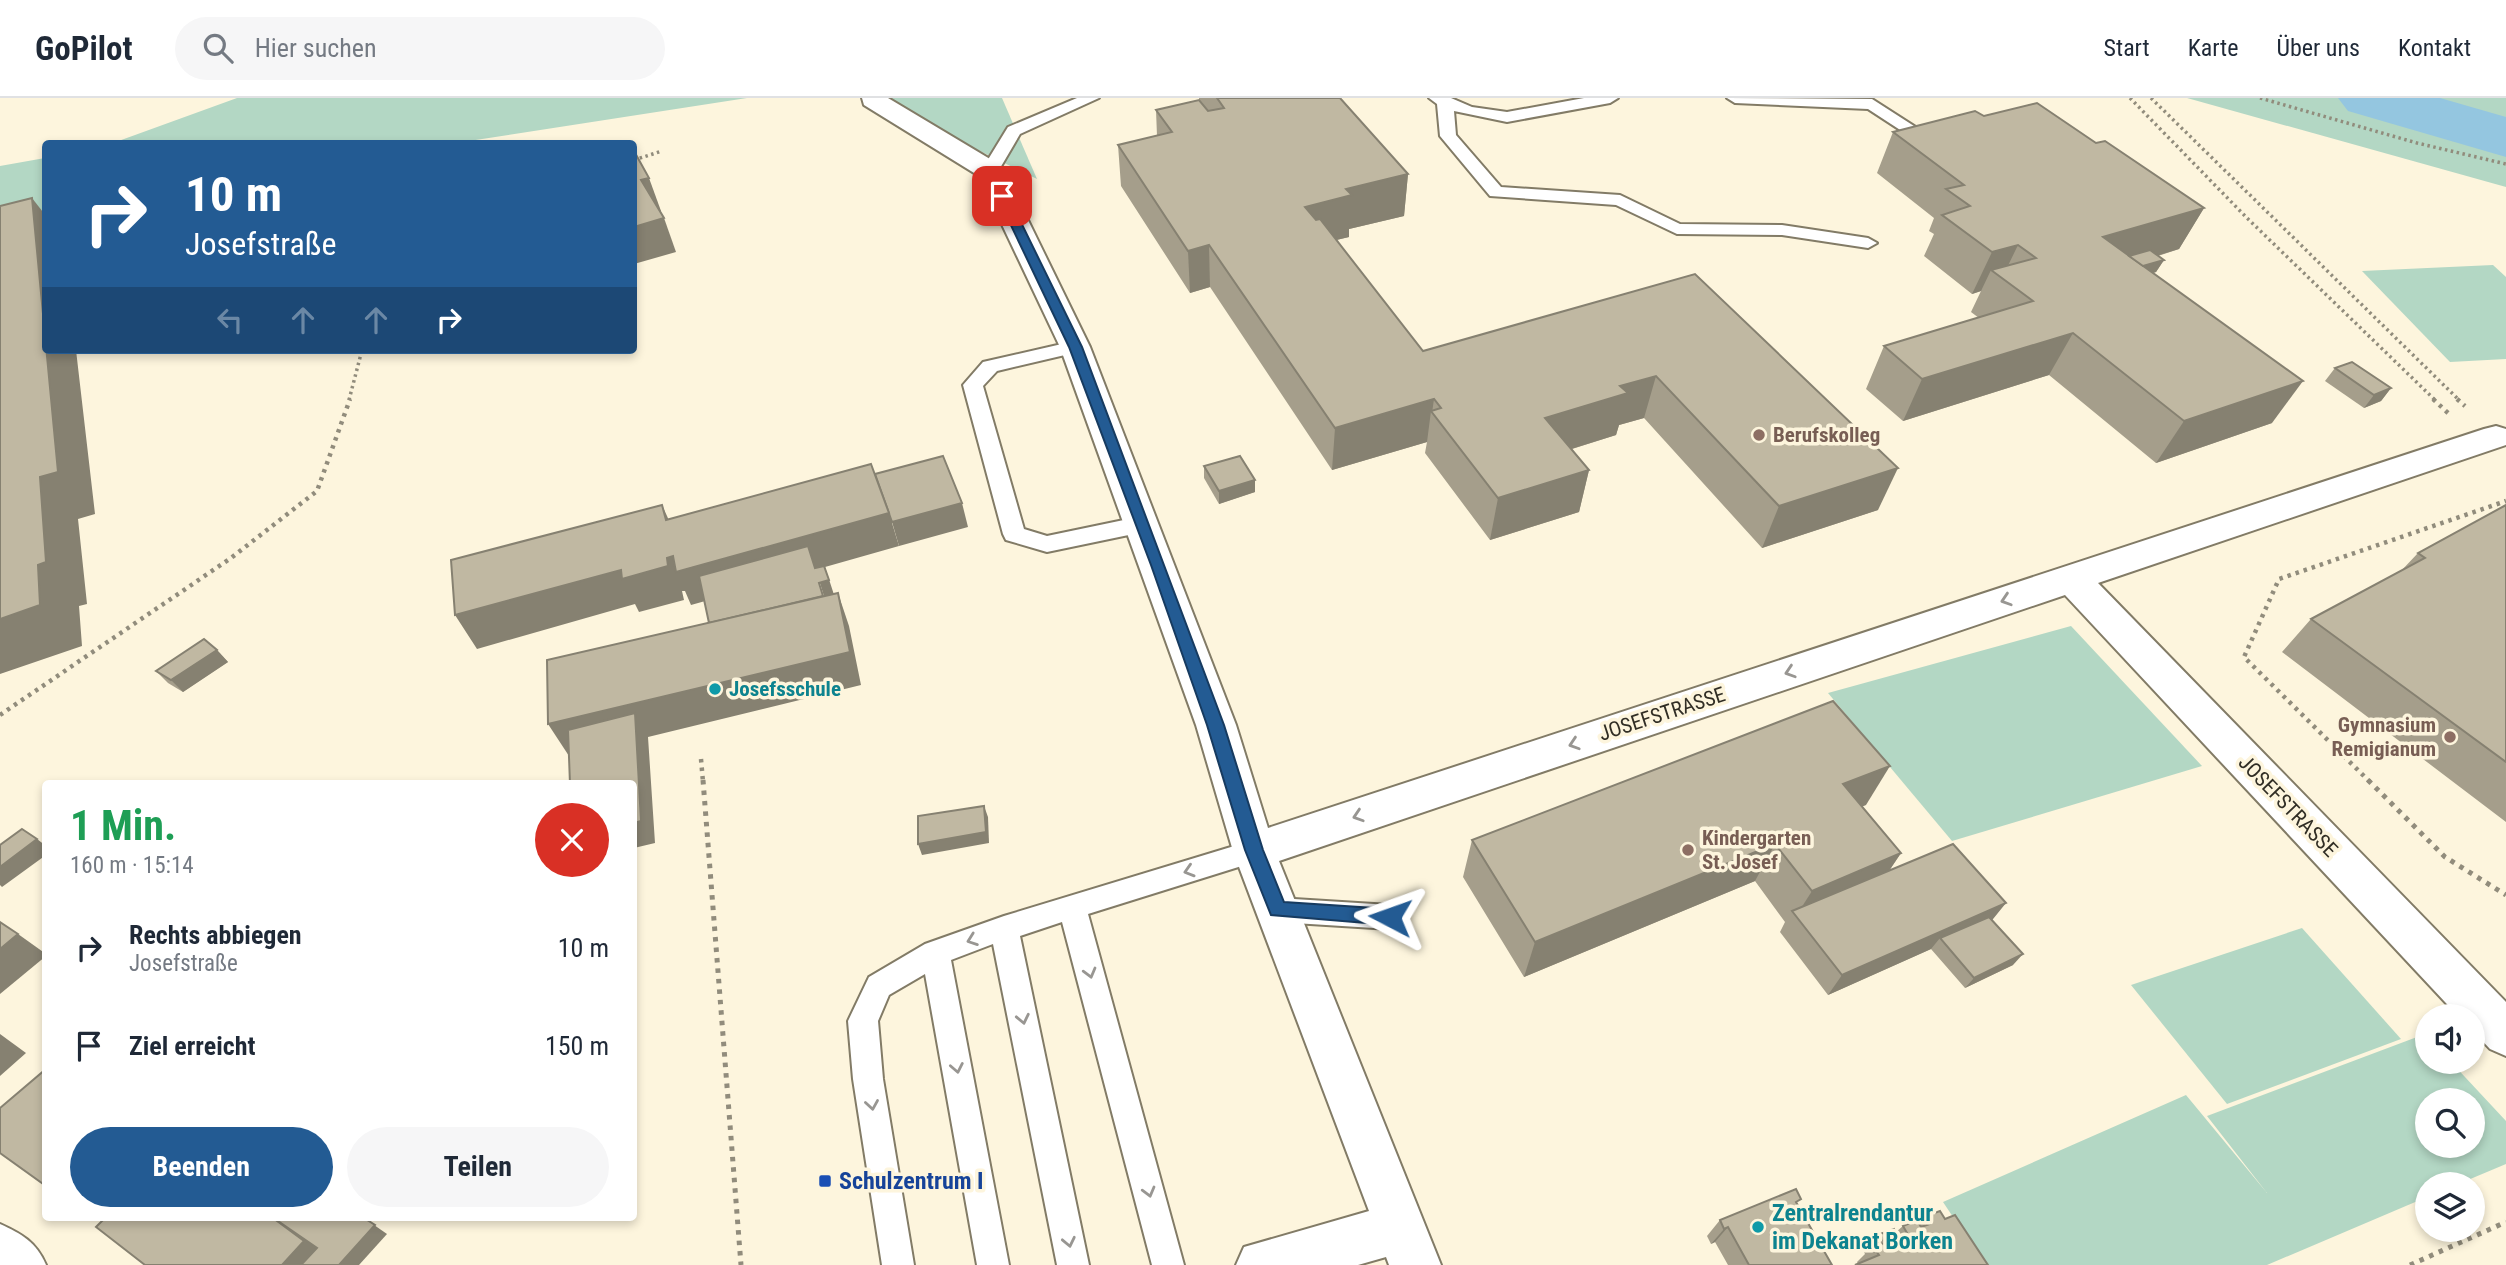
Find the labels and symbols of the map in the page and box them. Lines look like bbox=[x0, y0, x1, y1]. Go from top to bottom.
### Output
pin bbox=[972, 166, 1032, 226]
place label: Berufskolleg bbox=[1773, 423, 1880, 447]
marker: Berufskolleg bbox=[1751, 427, 1767, 443]
one-way arrow bbox=[2000, 592, 2012, 606]
one-way arrow bbox=[1784, 664, 1797, 678]
place label: Josefsschule bbox=[729, 677, 841, 701]
marker: Josefsschule bbox=[707, 681, 723, 697]
street label: JOSEFSTRASSE bbox=[1596, 682, 1728, 746]
place label: Gymnasium Remigianum bbox=[2331, 713, 2436, 761]
marker: Gymnasium Remigianum bbox=[2442, 729, 2458, 745]
one-way arrow bbox=[1569, 736, 1581, 750]
street label: JOSEFSTRASSE bbox=[2234, 750, 2342, 862]
one-way arrow bbox=[1353, 808, 1365, 822]
place label: Kindergarten St. Josef bbox=[1702, 826, 1811, 874]
marker: Kindergarten St. Josef bbox=[1680, 842, 1696, 858]
one-way arrow bbox=[1183, 862, 1195, 877]
position arrow bbox=[1353, 880, 1427, 954]
one-way arrow bbox=[967, 932, 979, 946]
one-way arrow bbox=[1082, 966, 1096, 978]
one-way arrow bbox=[1015, 1013, 1030, 1025]
one-way arrow bbox=[948, 1062, 963, 1074]
one-way arrow bbox=[864, 1099, 879, 1111]
place label: Schulzentrum I bbox=[839, 1167, 984, 1195]
marker: Schulzentrum I bbox=[817, 1173, 833, 1189]
one-way arrow bbox=[1141, 1186, 1155, 1198]
place label: Zentralrendantur im Dekanat Borken bbox=[1772, 1199, 1953, 1255]
marker: Zentralrendantur im Dekanat Borken bbox=[1750, 1219, 1766, 1235]
one-way arrow bbox=[1060, 1236, 1075, 1248]

